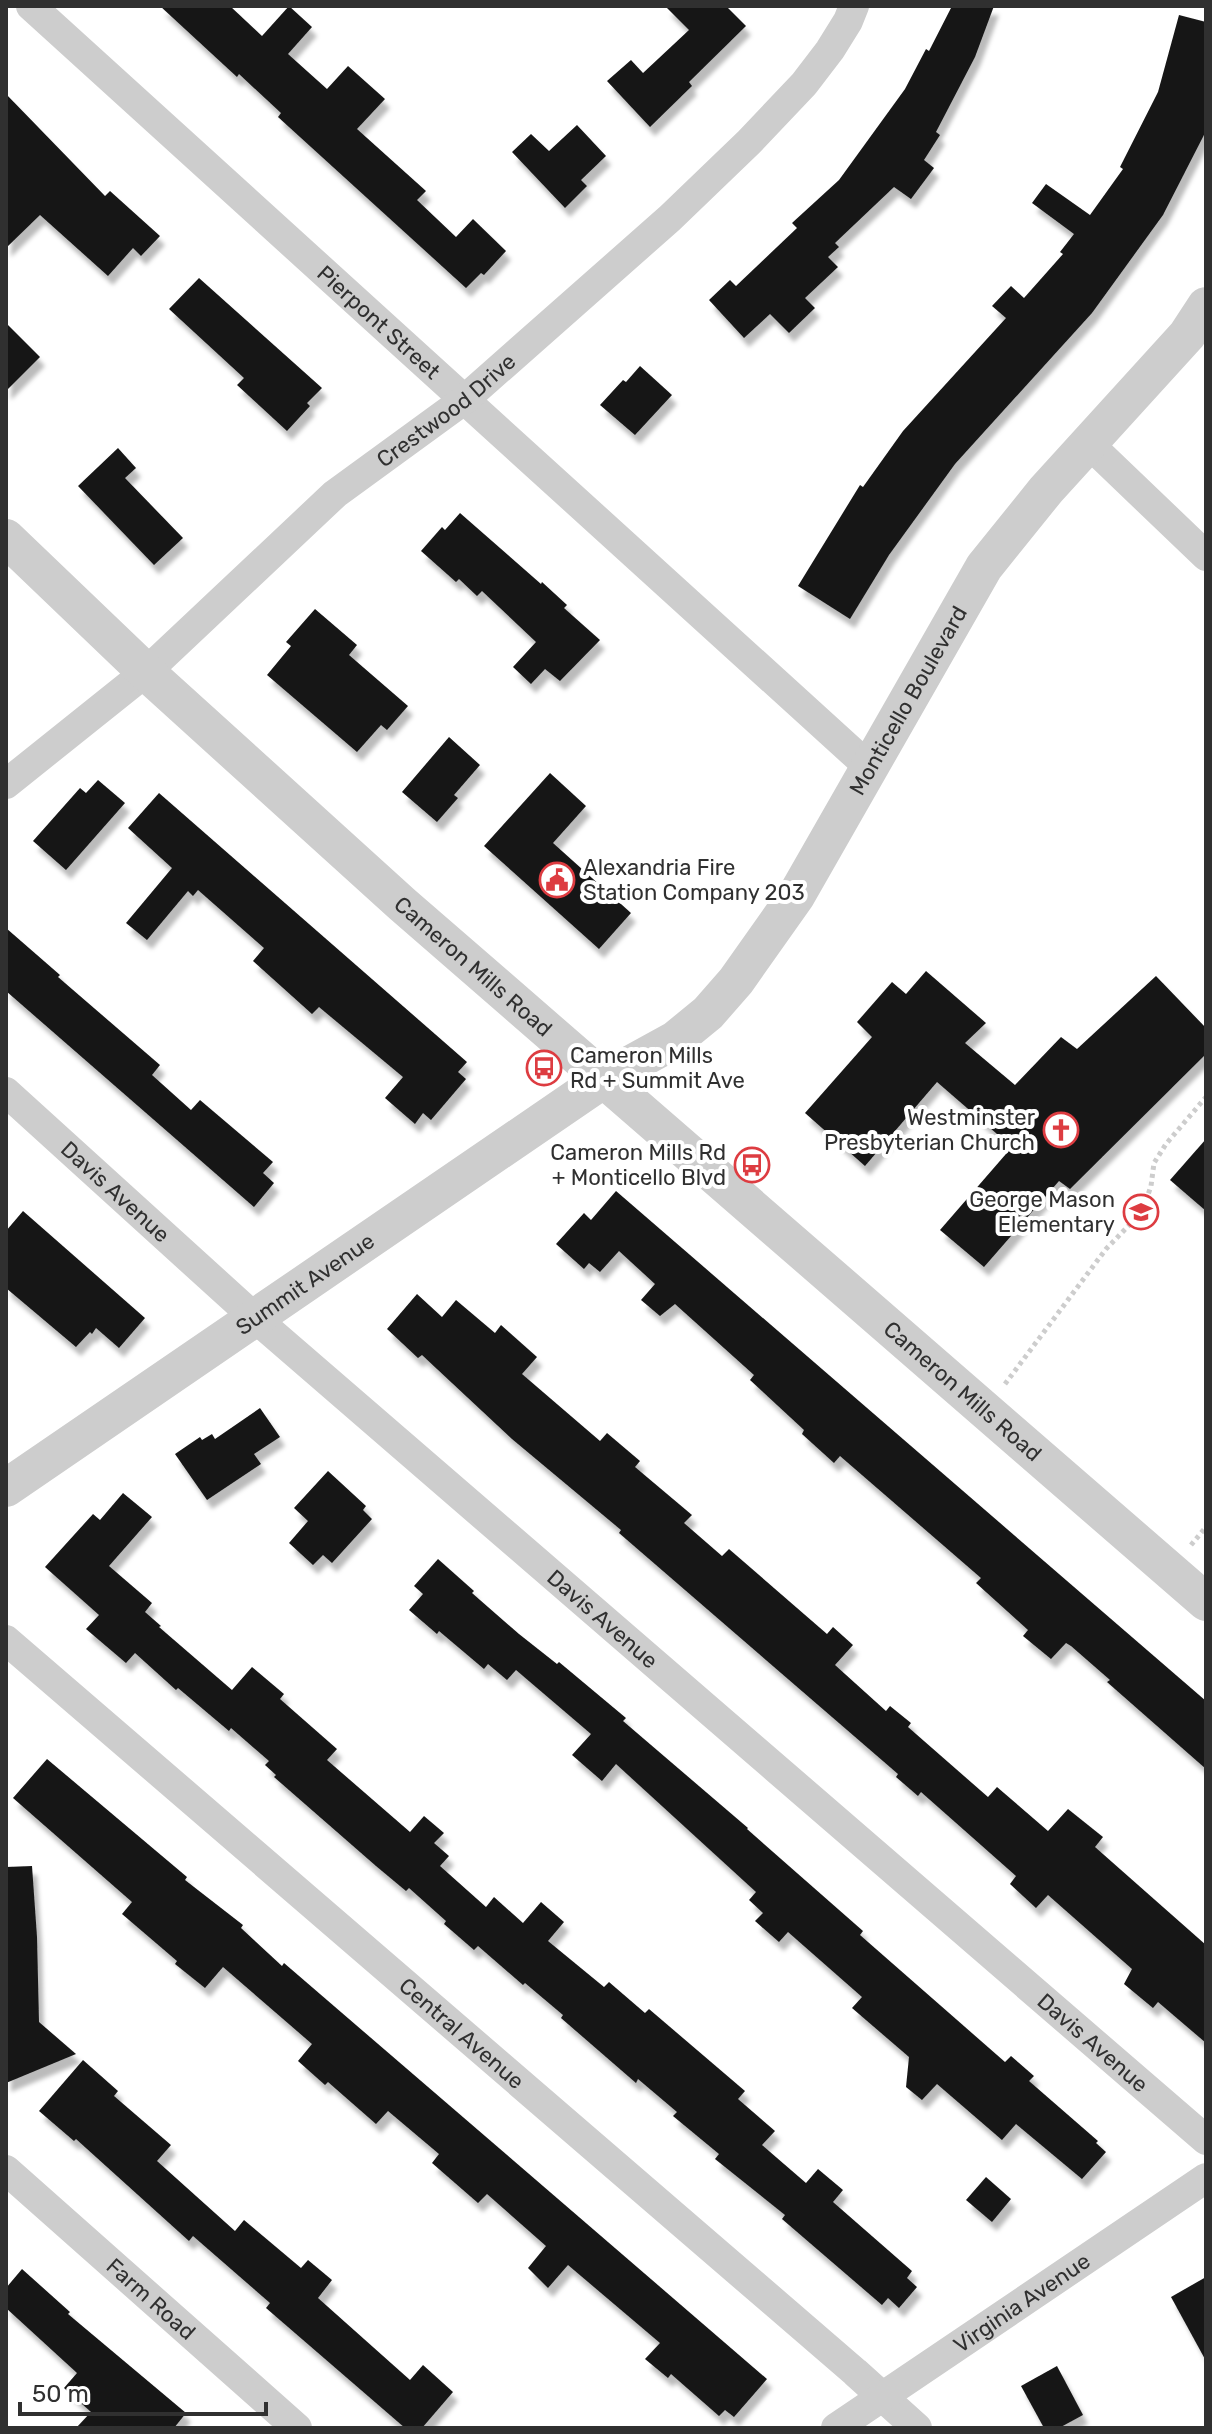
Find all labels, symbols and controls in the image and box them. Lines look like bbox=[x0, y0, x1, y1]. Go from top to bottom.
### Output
street label: Pierpont Street bbox=[312, 259, 446, 385]
street label: Crestwood Drive bbox=[371, 348, 521, 473]
street label: Monticello Boulevard bbox=[843, 601, 972, 800]
place label: Alexandria Fire Station Company 203 bbox=[583, 854, 805, 906]
public building icon: Alexandria Fire Station Company 203 bbox=[538, 861, 576, 899]
street label: Cameron Mills Road bbox=[389, 890, 558, 1042]
place label: Cameron Mills Rd + Summit Ave bbox=[570, 1042, 745, 1094]
bus stop icon: Cameron Mills Rd + Summit Ave bbox=[525, 1049, 563, 1087]
place label: Westminster Presbyterian Church bbox=[824, 1104, 1036, 1156]
church icon: Westminster Presbyterian Church bbox=[1042, 1111, 1080, 1149]
street label: Davis Avenue bbox=[55, 1135, 176, 1248]
place label: Cameron Mills Rd + Monticello Blvd bbox=[550, 1139, 726, 1191]
bus stop icon: Cameron Mills Rd + Monticello Blvd bbox=[733, 1146, 771, 1184]
place label: George Mason Elementary bbox=[969, 1186, 1115, 1238]
school or university icon: George Mason Elementary bbox=[1122, 1193, 1160, 1231]
street label: Summit Avenue bbox=[230, 1227, 379, 1340]
street label: Cameron Mills Road bbox=[878, 1315, 1047, 1467]
street label: Davis Avenue bbox=[542, 1563, 664, 1674]
street label: Central Avenue bbox=[394, 1972, 530, 2094]
street label: Davis Avenue bbox=[1032, 1987, 1154, 2098]
street label: Virginia Avenue bbox=[948, 2247, 1095, 2358]
street label: Farm Road bbox=[101, 2252, 201, 2345]
scale bar bbox=[20, 2366, 266, 2416]
text: 50 m bbox=[32, 2380, 89, 2408]

